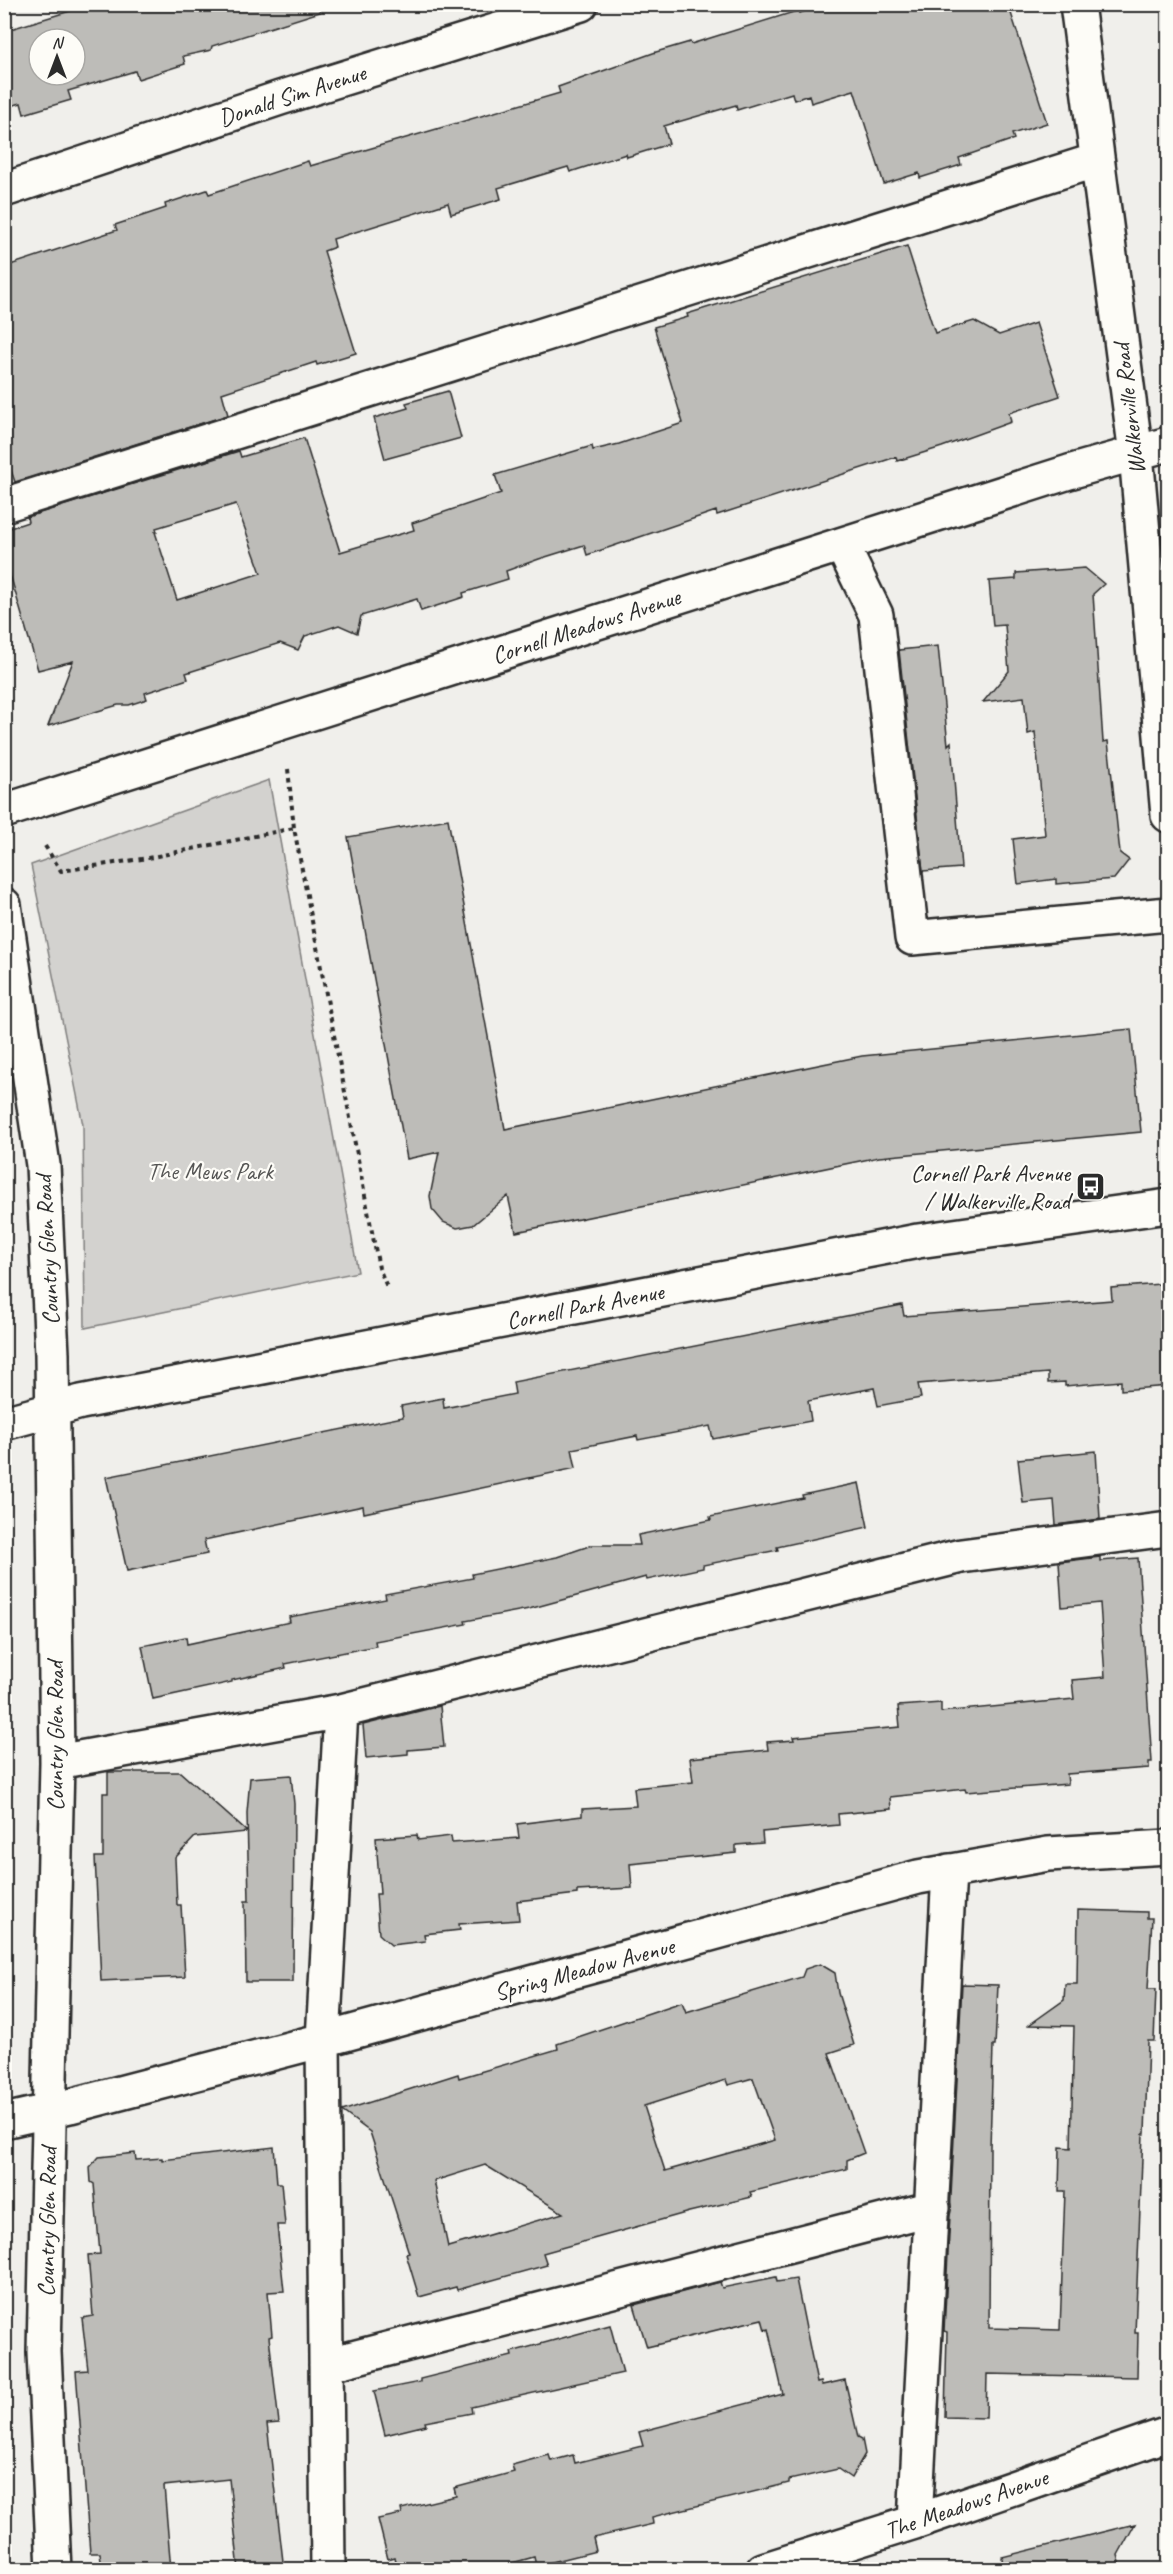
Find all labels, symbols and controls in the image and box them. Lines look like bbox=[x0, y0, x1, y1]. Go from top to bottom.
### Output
north arrow bbox=[27, 27, 87, 87]
text: N bbox=[52, 33, 65, 53]
street label: Donald Sim Avenue bbox=[215, 56, 371, 133]
street label: Walkerville Road bbox=[1106, 338, 1152, 476]
street label: Cornell Meadows Avenue bbox=[488, 581, 686, 671]
park label: The Mews Park bbox=[147, 1156, 275, 1186]
place label: Cornell Park Avenue / Walkerville Road bbox=[911, 1158, 1074, 1216]
street label: Country Glen Road bbox=[28, 1171, 66, 1326]
bus stop icon: Cornell Park Avenue / Walkerville Road bbox=[1075, 1171, 1107, 1203]
street label: Cornell Park Avenue bbox=[504, 1276, 668, 1336]
street label: Country Glen Road bbox=[40, 1657, 70, 1811]
street label: Spring Meadow Avenue bbox=[491, 1930, 679, 2007]
street label: Country Glen Road bbox=[31, 2143, 63, 2297]
street label: The Meadows Avenue bbox=[880, 2461, 1054, 2546]

